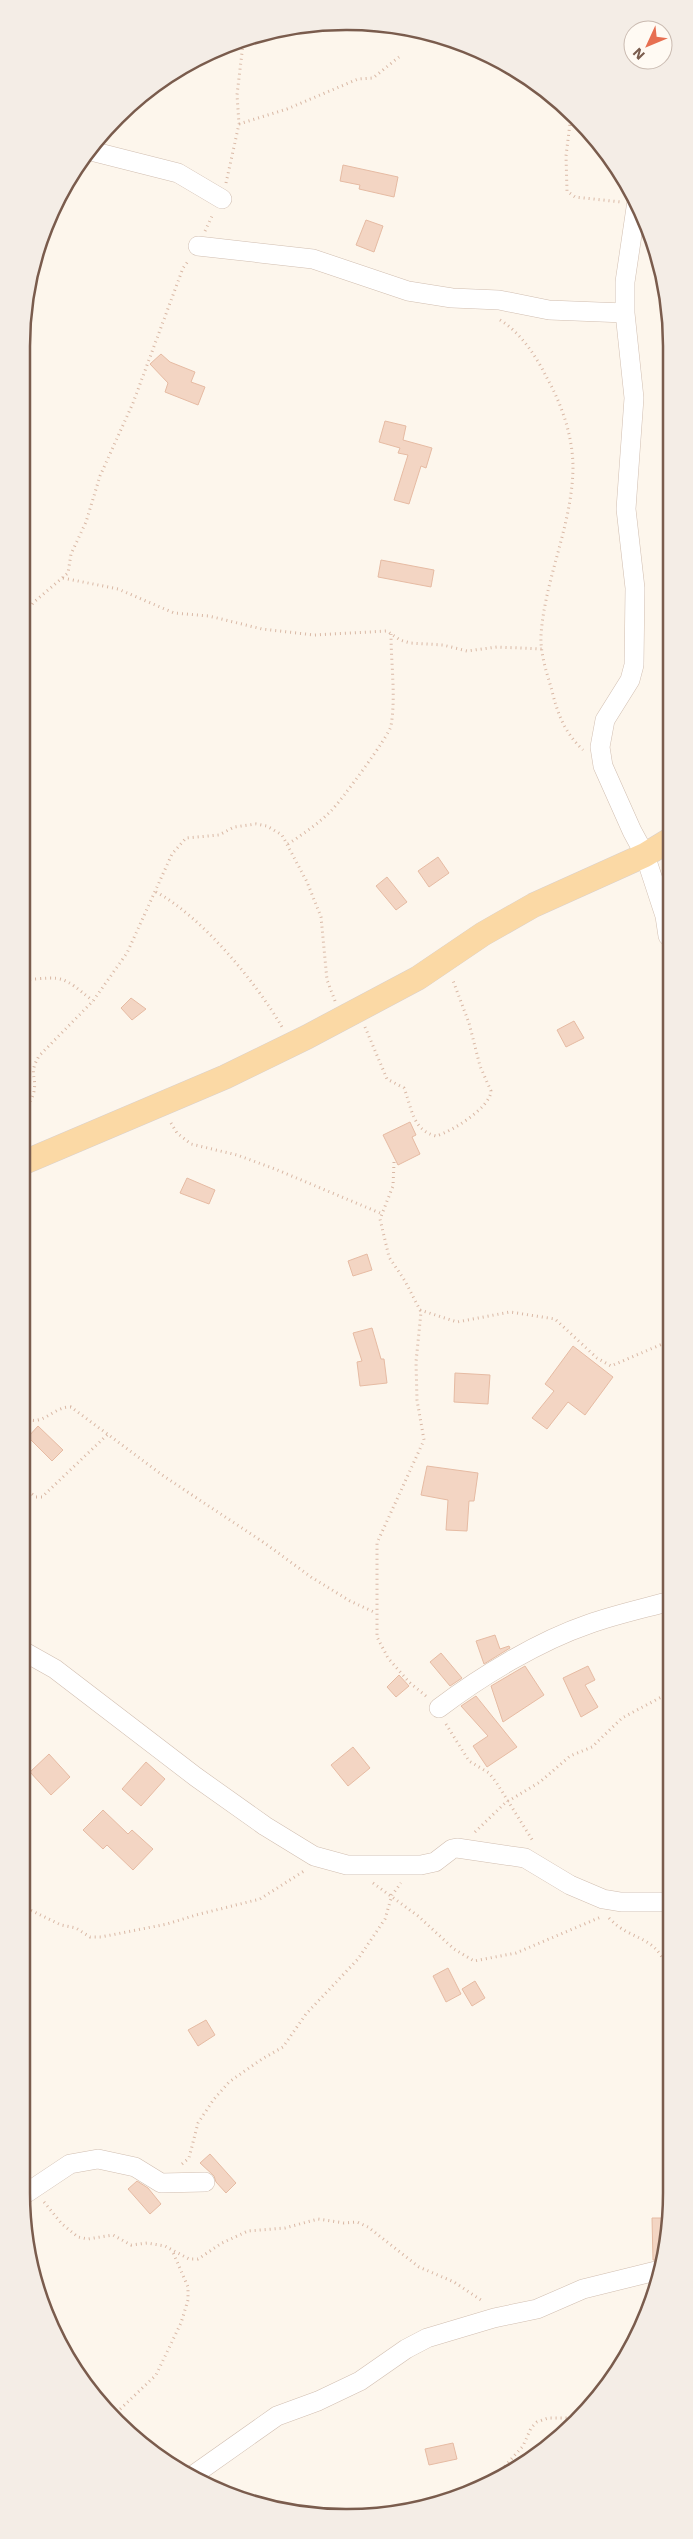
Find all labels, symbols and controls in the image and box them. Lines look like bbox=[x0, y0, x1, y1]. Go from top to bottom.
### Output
north arrow bbox=[623, 20, 673, 70]
text: N bbox=[629, 45, 648, 63]

